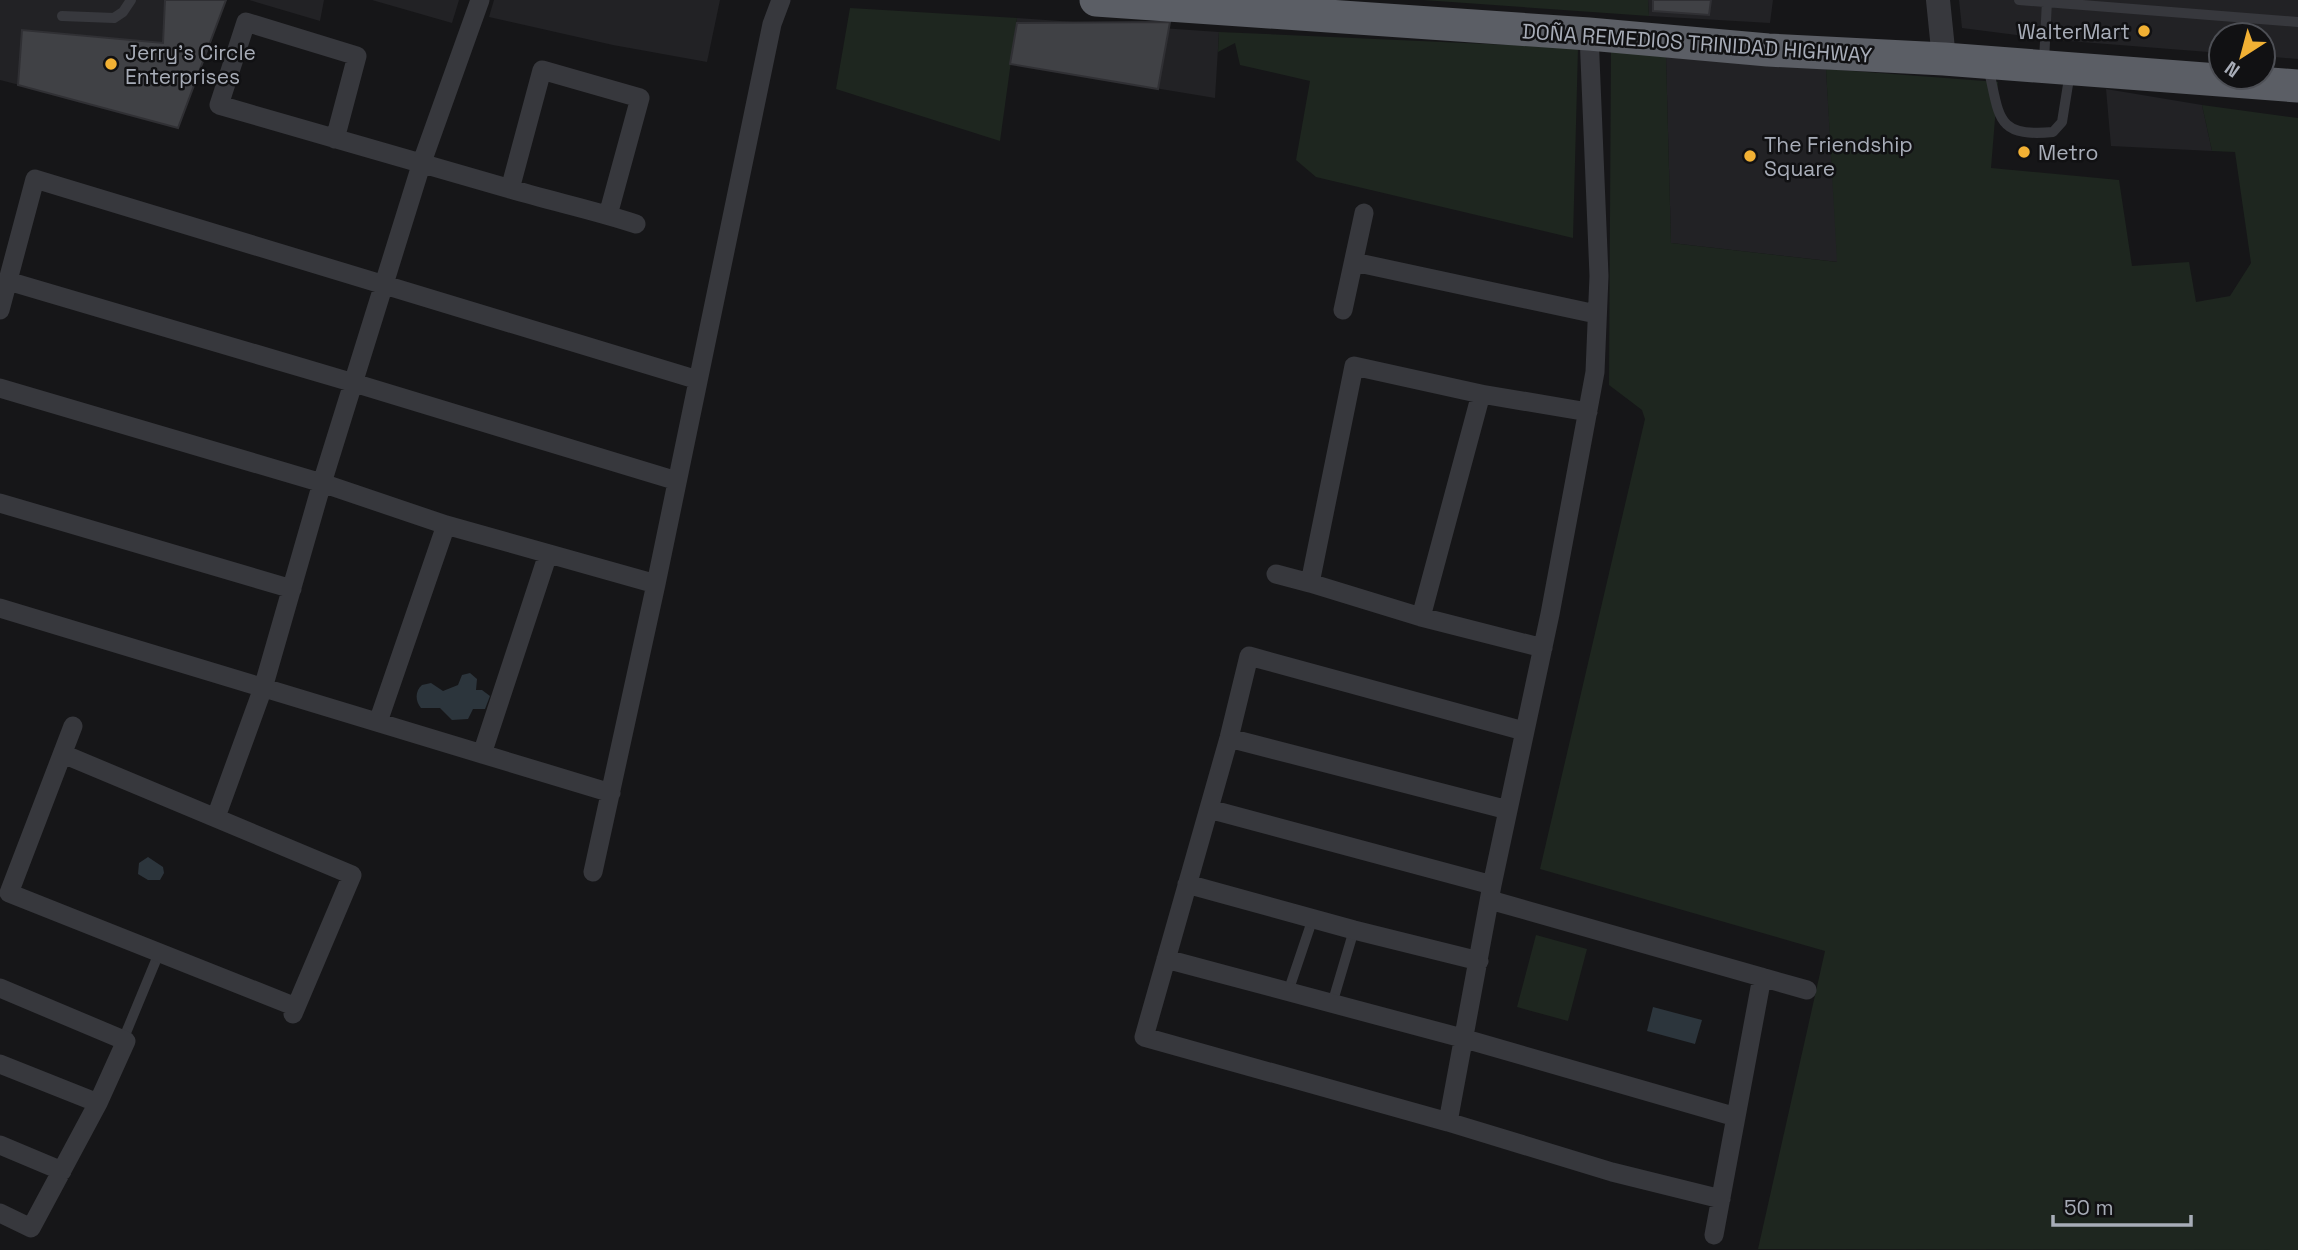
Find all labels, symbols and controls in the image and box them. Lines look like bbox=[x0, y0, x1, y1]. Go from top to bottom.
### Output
street label: DOÑA REMEDIOS TRINIDAD HIGHWAY bbox=[1521, 17, 1873, 69]
place label: WalterMart bbox=[2017, 18, 2130, 45]
north arrow bbox=[2207, 21, 2277, 91]
marker: WalterMart bbox=[2136, 23, 2152, 39]
place label: Jerry's Circle Enterprises bbox=[125, 39, 256, 90]
text: N bbox=[2220, 55, 2245, 83]
marker: Jerry's Circle Enterprises bbox=[103, 56, 119, 72]
place label: The Friendship Square bbox=[1764, 131, 1913, 182]
place label: Metro bbox=[2038, 139, 2098, 166]
marker: Metro bbox=[2016, 144, 2032, 160]
marker: The Friendship Square bbox=[1742, 148, 1758, 164]
scale bar bbox=[2053, 1184, 2191, 1228]
text: 50 m bbox=[2064, 1194, 2114, 1221]

